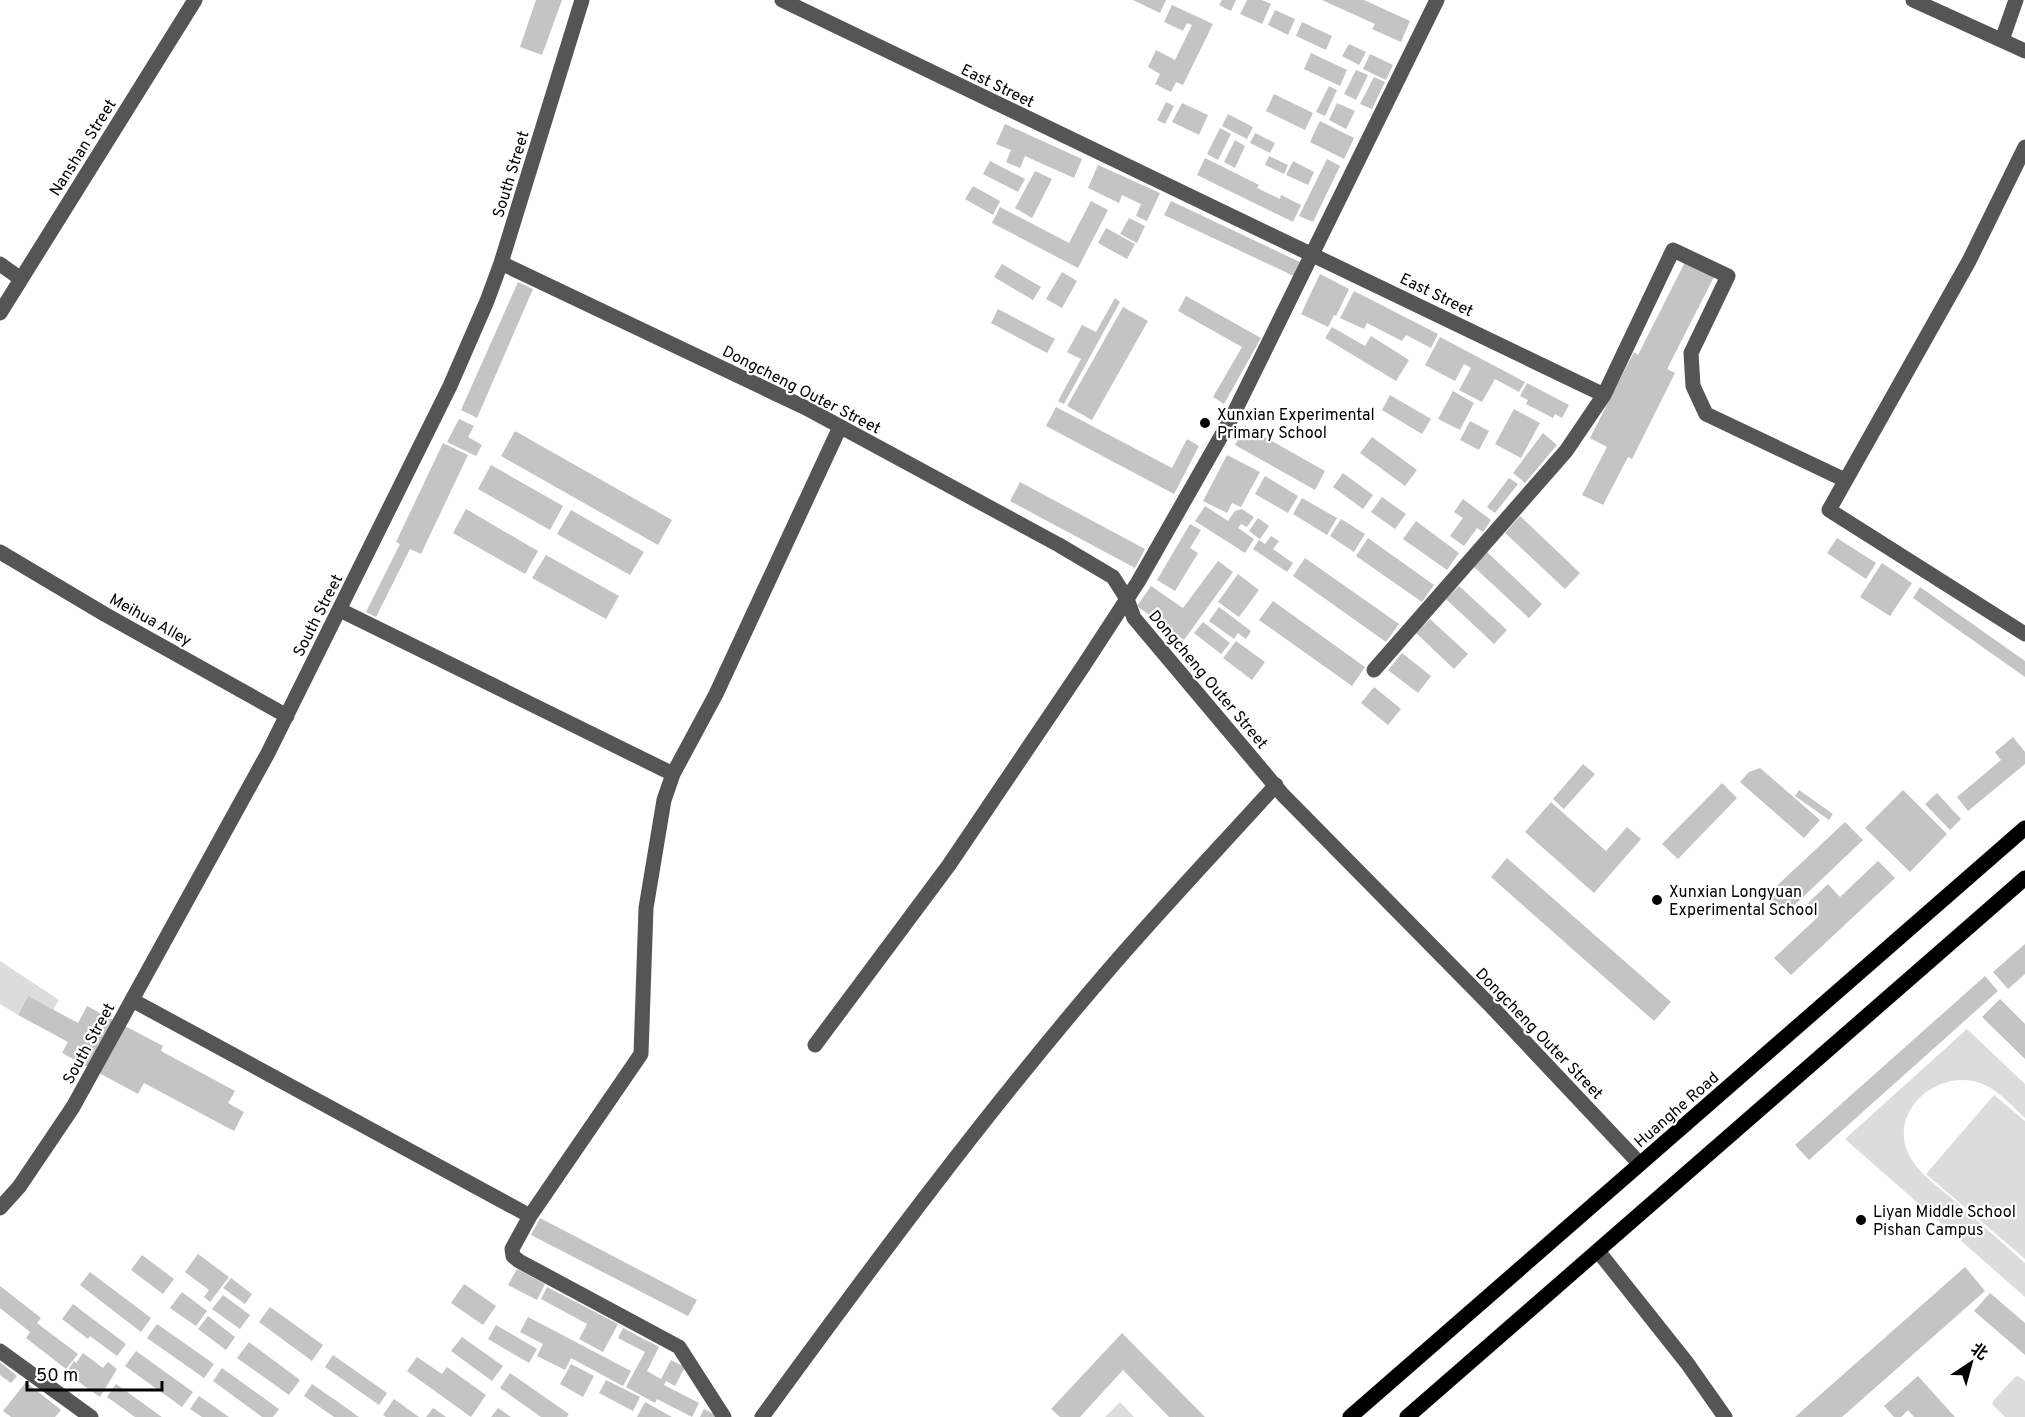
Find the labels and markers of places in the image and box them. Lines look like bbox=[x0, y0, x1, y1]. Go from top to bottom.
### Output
place label: Xunxian Experimental Primary School bbox=[1217, 406, 1375, 444]
marker: Xunxian Experimental Primary School bbox=[1198, 416, 1212, 430]
place label: Xunxian Longyuan Experimental School bbox=[1669, 883, 1818, 921]
marker: Xunxian Longyuan Experimental School bbox=[1650, 893, 1664, 907]
place label: Liyan Middle School Pishan Campus bbox=[1873, 1203, 2016, 1241]
marker: Liyan Middle School Pishan Campus bbox=[1854, 1213, 1868, 1227]

